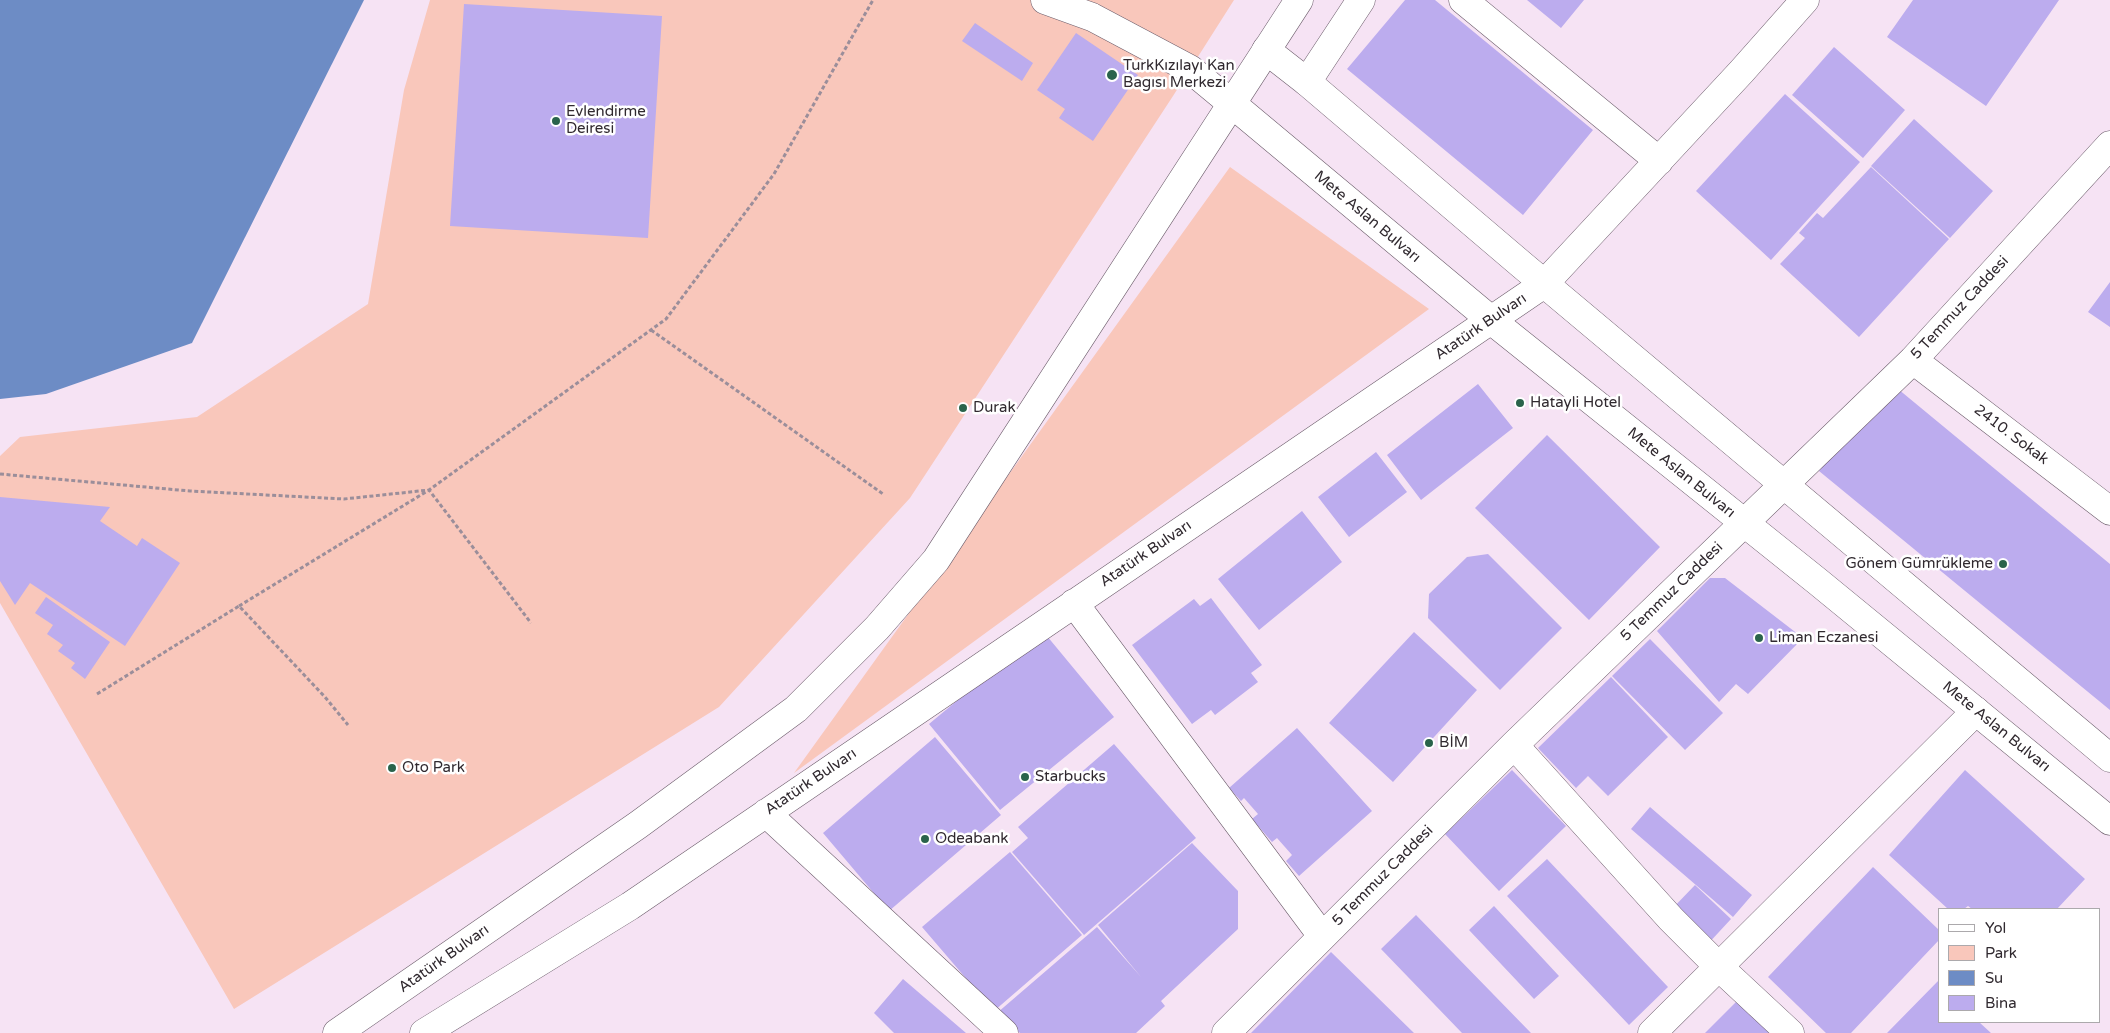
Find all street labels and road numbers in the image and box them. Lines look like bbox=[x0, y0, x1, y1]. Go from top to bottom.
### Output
street label: Mete Aslan Bulvarı bbox=[1310, 167, 1424, 267]
street label: 5 Temmuz Caddesi bbox=[1907, 252, 2013, 364]
street label: Atatürk Bulvarı bbox=[1432, 290, 1530, 364]
street label: 2410. Sokak bbox=[1970, 401, 2052, 469]
street label: Mete Aslan Bulvarı bbox=[1624, 424, 1738, 522]
street label: Atatürk Bulvarı bbox=[1097, 517, 1195, 591]
street label: 5 Temmuz Caddesi bbox=[1617, 539, 1727, 645]
street label: Mete Aslan Bulvarı bbox=[1939, 678, 2053, 776]
street label: Atatürk Bulvarı bbox=[762, 745, 860, 819]
street label: 5 Temmuz Caddesi bbox=[1329, 822, 1437, 930]
street label: Atatürk Bulvarı bbox=[395, 921, 493, 997]

